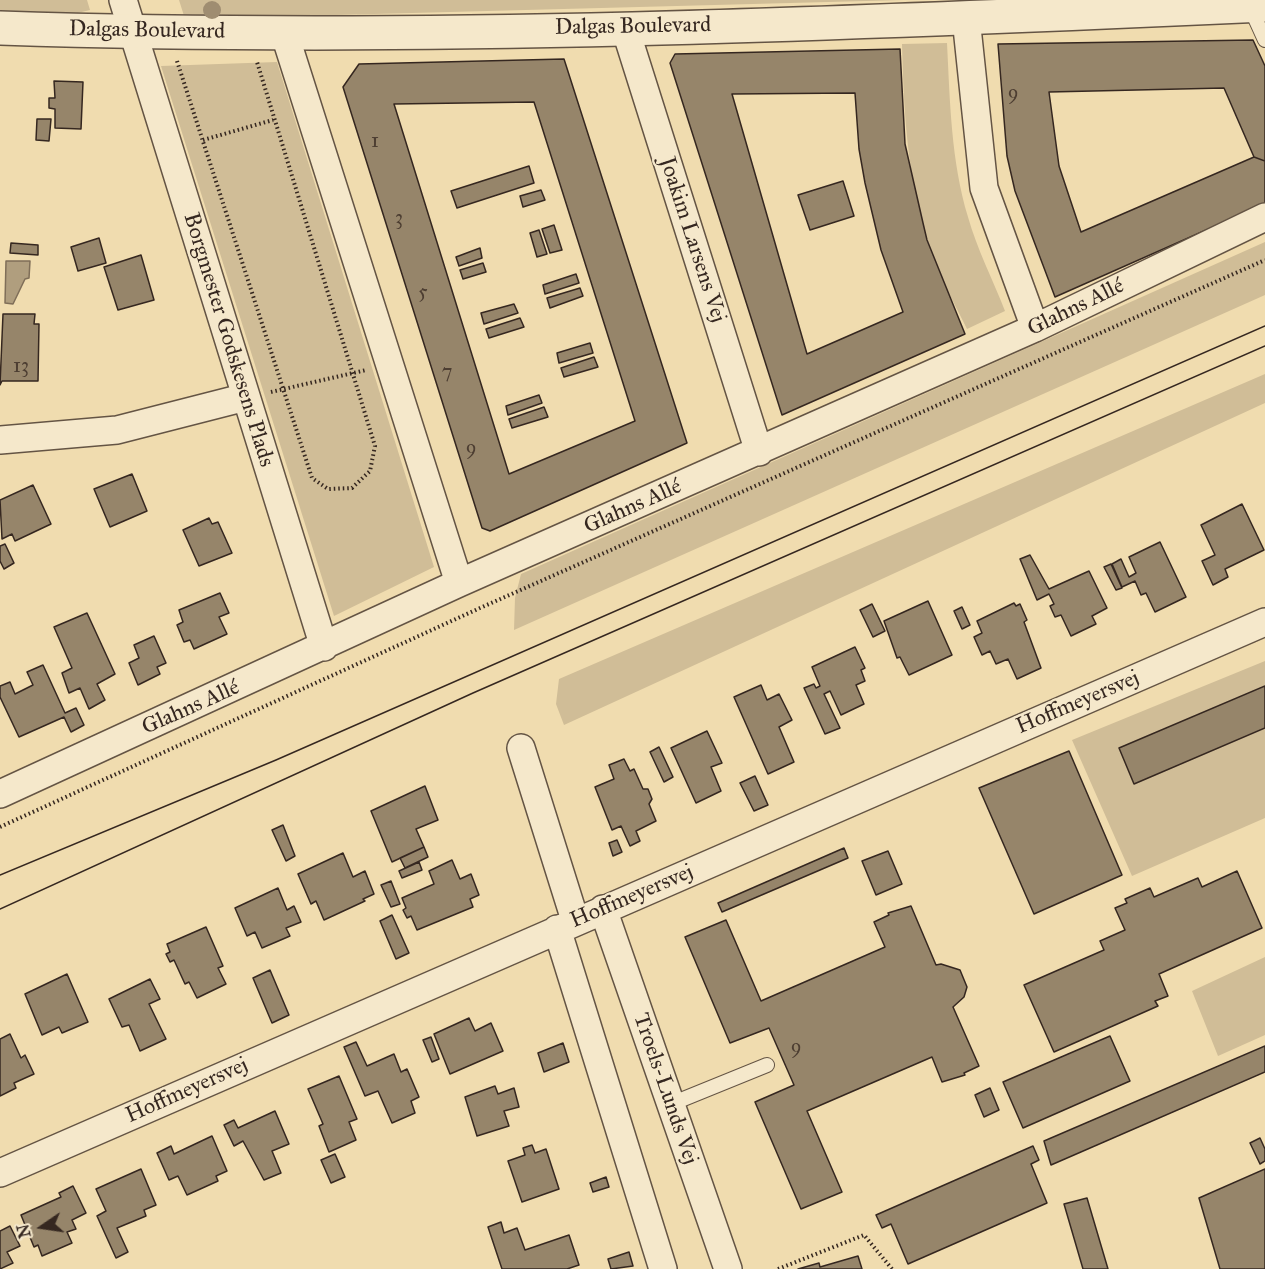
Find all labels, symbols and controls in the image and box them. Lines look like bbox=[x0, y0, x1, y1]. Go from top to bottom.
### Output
street label: Dalgas Boulevard bbox=[555, 12, 711, 42]
street label: Dalgas Boulevard bbox=[69, 16, 225, 46]
house number: 9 bbox=[1008, 82, 1018, 106]
house number: 1 bbox=[371, 130, 379, 154]
street label: Joakim Larsens Vej bbox=[653, 154, 731, 326]
house number: 3 bbox=[395, 207, 403, 231]
street label: Borgmester Godskesens Plads bbox=[177, 210, 279, 470]
street label: Glahns Allé bbox=[1023, 273, 1129, 343]
house number: 5 bbox=[418, 281, 428, 305]
house number: 13 bbox=[13, 355, 29, 379]
house number: 7 bbox=[442, 361, 452, 385]
house number: 9 bbox=[466, 437, 476, 461]
street label: Glahns Allé bbox=[580, 474, 686, 540]
street label: Hoffmeyersvej bbox=[1013, 665, 1143, 741]
street label: Glahns Allé bbox=[138, 675, 244, 741]
street label: Hoffmeyersvej bbox=[567, 859, 697, 935]
street label: Troels-Lunds Vej bbox=[627, 1010, 703, 1168]
house number: 9 bbox=[791, 1036, 801, 1060]
street label: Hoffmeyersvej bbox=[122, 1052, 252, 1130]
north arrow bbox=[12, 1197, 72, 1257]
text: N bbox=[13, 1222, 35, 1240]

